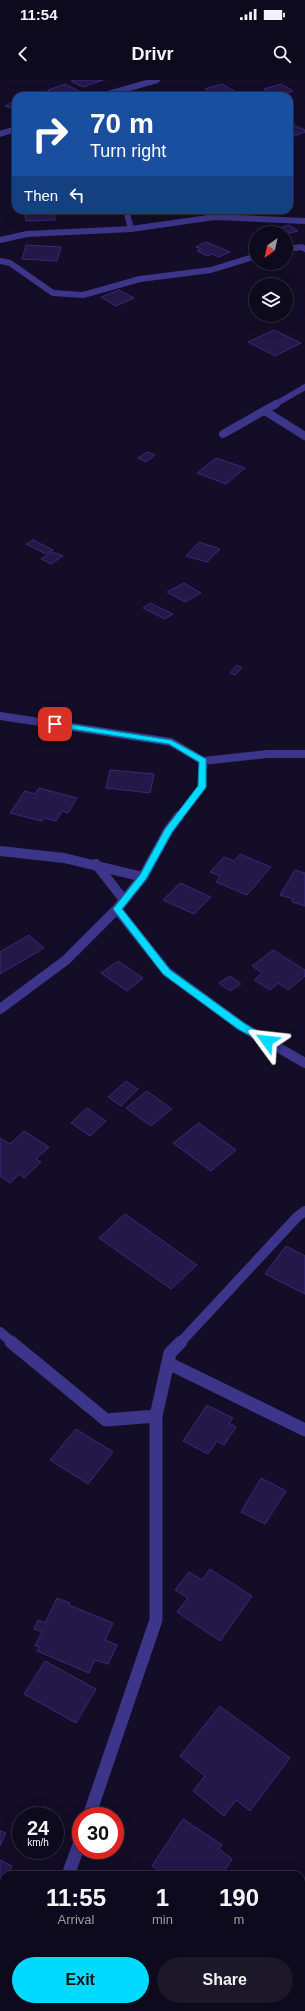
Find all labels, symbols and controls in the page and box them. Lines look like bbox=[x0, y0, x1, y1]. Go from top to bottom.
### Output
text: 11:54 bbox=[20, 6, 58, 23]
icon: back bbox=[12, 43, 34, 65]
icon: search bbox=[271, 43, 293, 65]
text: Drivr bbox=[131, 44, 174, 64]
icon: right bbox=[24, 108, 76, 160]
text: 70 m bbox=[90, 108, 154, 139]
text: Turn right bbox=[90, 141, 166, 161]
icon: left bbox=[66, 184, 88, 206]
text: Then bbox=[24, 187, 58, 204]
north arrow bbox=[249, 226, 293, 270]
map controls bbox=[249, 226, 293, 322]
button: layers bbox=[249, 278, 293, 322]
pin bbox=[38, 707, 72, 741]
icon: arrive bbox=[44, 713, 66, 735]
position arrow bbox=[246, 1020, 288, 1062]
speed limit sign: 30 bbox=[72, 1807, 124, 1859]
text: 24 bbox=[27, 1817, 49, 1839]
text: km/h bbox=[27, 1837, 49, 1848]
text: 11:55 bbox=[46, 1884, 106, 1911]
text: 1 bbox=[156, 1884, 169, 1911]
text: 190 bbox=[219, 1884, 259, 1911]
text: Arrival bbox=[58, 1912, 94, 1927]
text: min bbox=[152, 1912, 173, 1927]
text: m bbox=[234, 1912, 244, 1927]
button: Exit bbox=[12, 1957, 149, 2003]
button: Share bbox=[157, 1957, 293, 2003]

